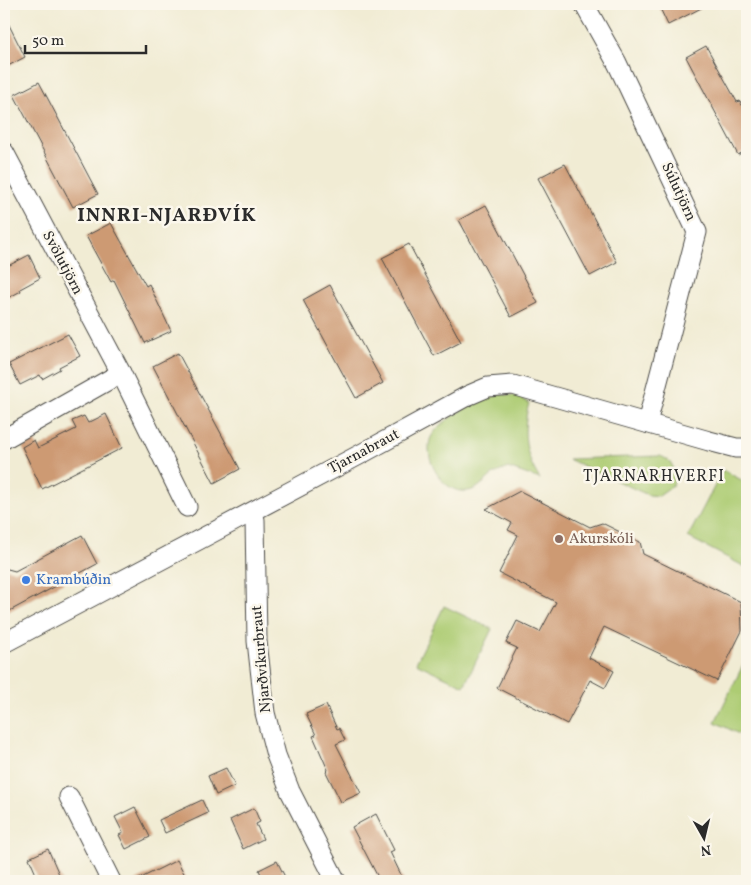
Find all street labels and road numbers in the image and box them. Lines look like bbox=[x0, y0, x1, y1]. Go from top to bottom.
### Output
street label: Súlutjörn bbox=[655, 159, 701, 225]
street label: Svölutjörn bbox=[36, 227, 88, 299]
street label: Tjarnabraut bbox=[325, 424, 403, 480]
street label: Njarðvíkurbraut bbox=[247, 604, 277, 714]

